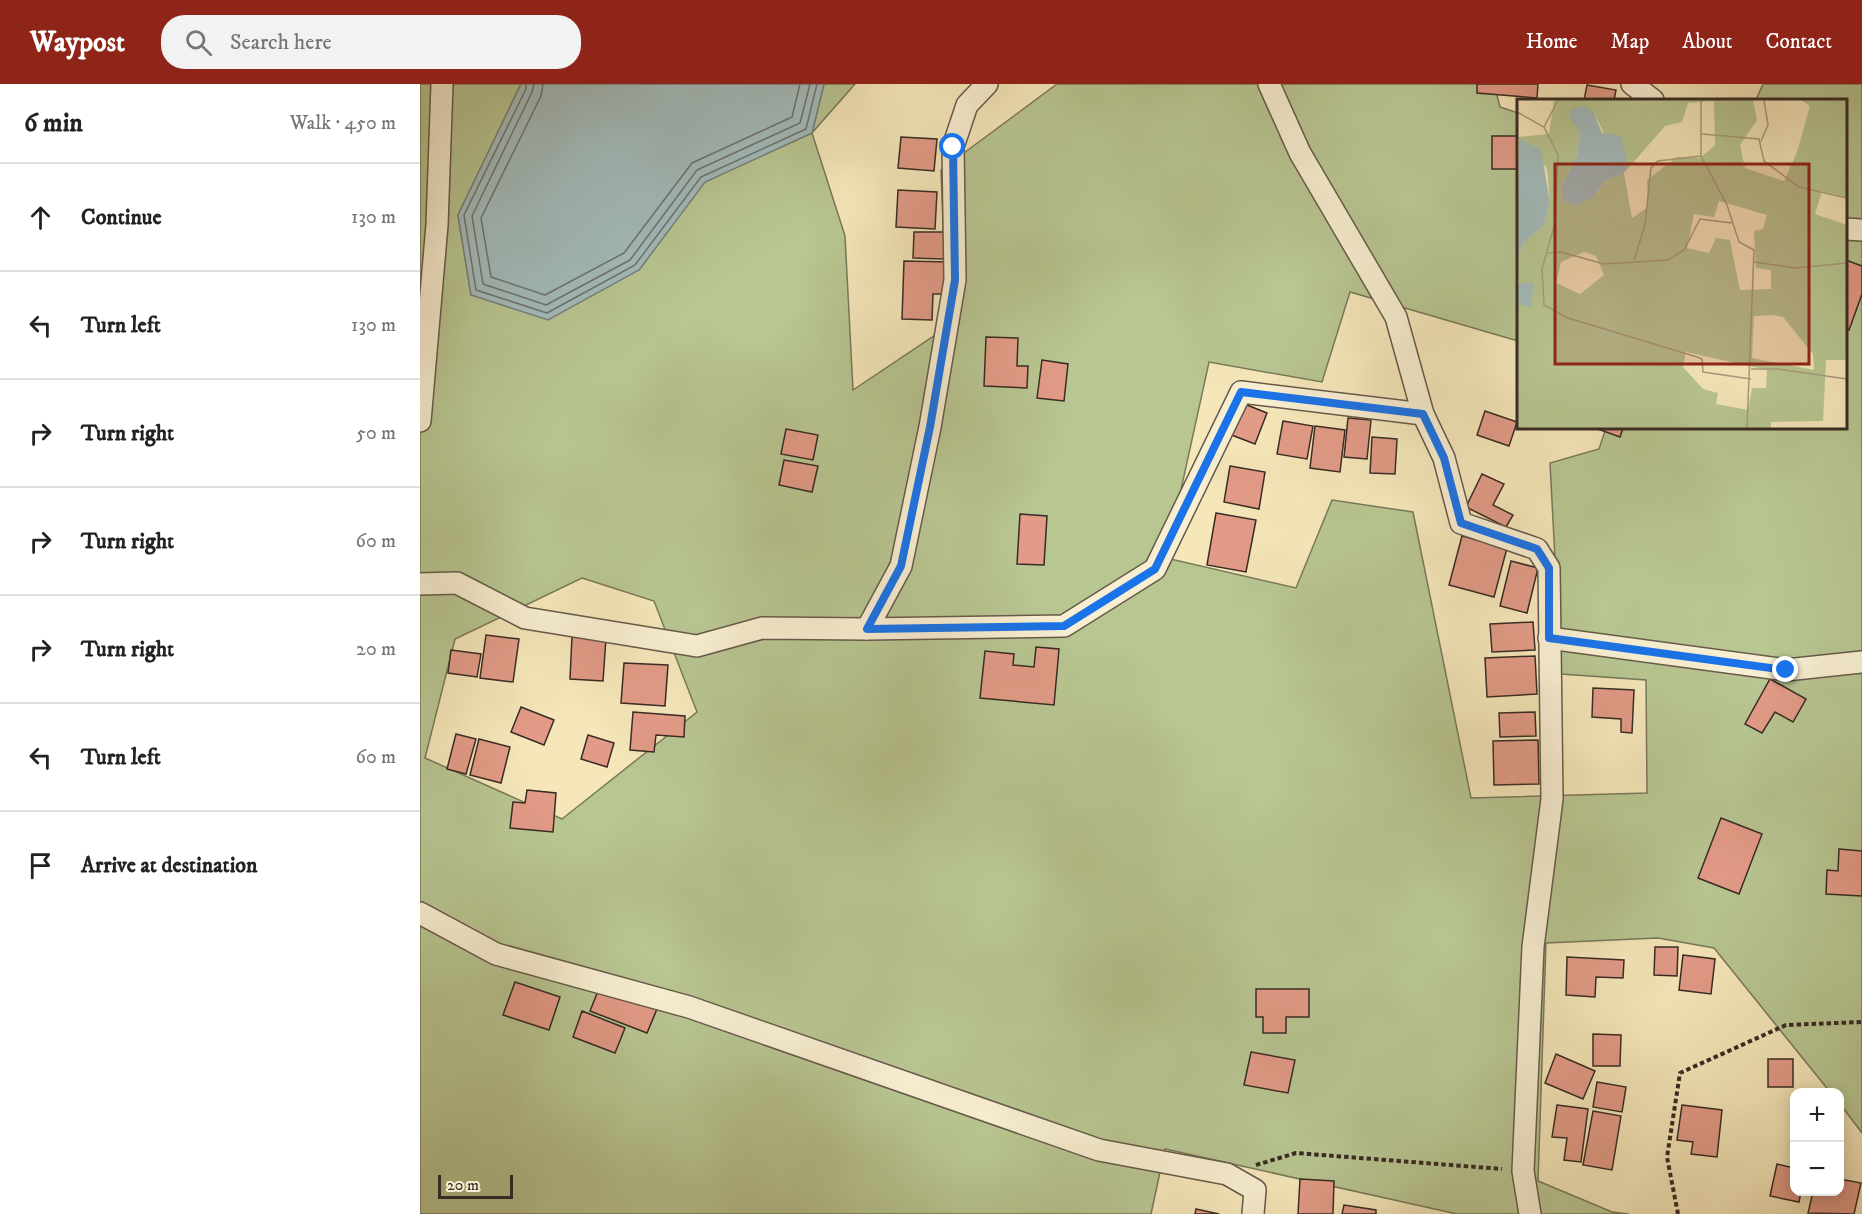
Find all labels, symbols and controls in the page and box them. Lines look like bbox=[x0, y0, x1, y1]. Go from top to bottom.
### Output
search box bbox=[161, 15, 581, 69]
text: Waypost bbox=[30, 25, 125, 60]
icon: search bbox=[182, 26, 215, 59]
text: Search here bbox=[230, 29, 332, 56]
text: Home bbox=[1526, 29, 1578, 55]
text: Map bbox=[1611, 29, 1649, 55]
text: About bbox=[1682, 29, 1733, 55]
text: Contact bbox=[1766, 29, 1832, 55]
inset map bbox=[1517, 99, 1847, 429]
text: 6 min bbox=[24, 107, 83, 140]
text: Walk · 450 m bbox=[290, 111, 396, 136]
route start bbox=[939, 133, 965, 159]
icon: ahead bbox=[24, 201, 57, 234]
text: Continue bbox=[81, 204, 162, 231]
text: 130 m bbox=[351, 205, 396, 230]
icon: left bbox=[24, 309, 57, 342]
text: Turn left bbox=[81, 312, 161, 339]
text: 130 m bbox=[351, 313, 396, 338]
icon: right bbox=[24, 417, 57, 450]
text: Turn right bbox=[81, 420, 174, 447]
text: 50 m bbox=[356, 421, 396, 446]
icon: right bbox=[24, 525, 57, 558]
text: Turn right bbox=[81, 528, 174, 555]
text: 60 m bbox=[356, 529, 396, 554]
icon: right bbox=[24, 633, 57, 666]
text: Turn right bbox=[81, 636, 174, 663]
text: 20 m bbox=[356, 637, 396, 662]
route end bbox=[1772, 656, 1798, 682]
icon: left bbox=[24, 741, 57, 774]
text: Turn left bbox=[81, 744, 161, 771]
text: 60 m bbox=[356, 745, 396, 770]
icon: arrive bbox=[24, 849, 57, 882]
text: Arrive at destination bbox=[81, 852, 258, 879]
map controls bbox=[1790, 1088, 1844, 1196]
button: + bbox=[1790, 1088, 1844, 1142]
button: − bbox=[1790, 1142, 1844, 1196]
scale bar bbox=[438, 1172, 513, 1200]
text: 20 m bbox=[447, 1175, 479, 1195]

